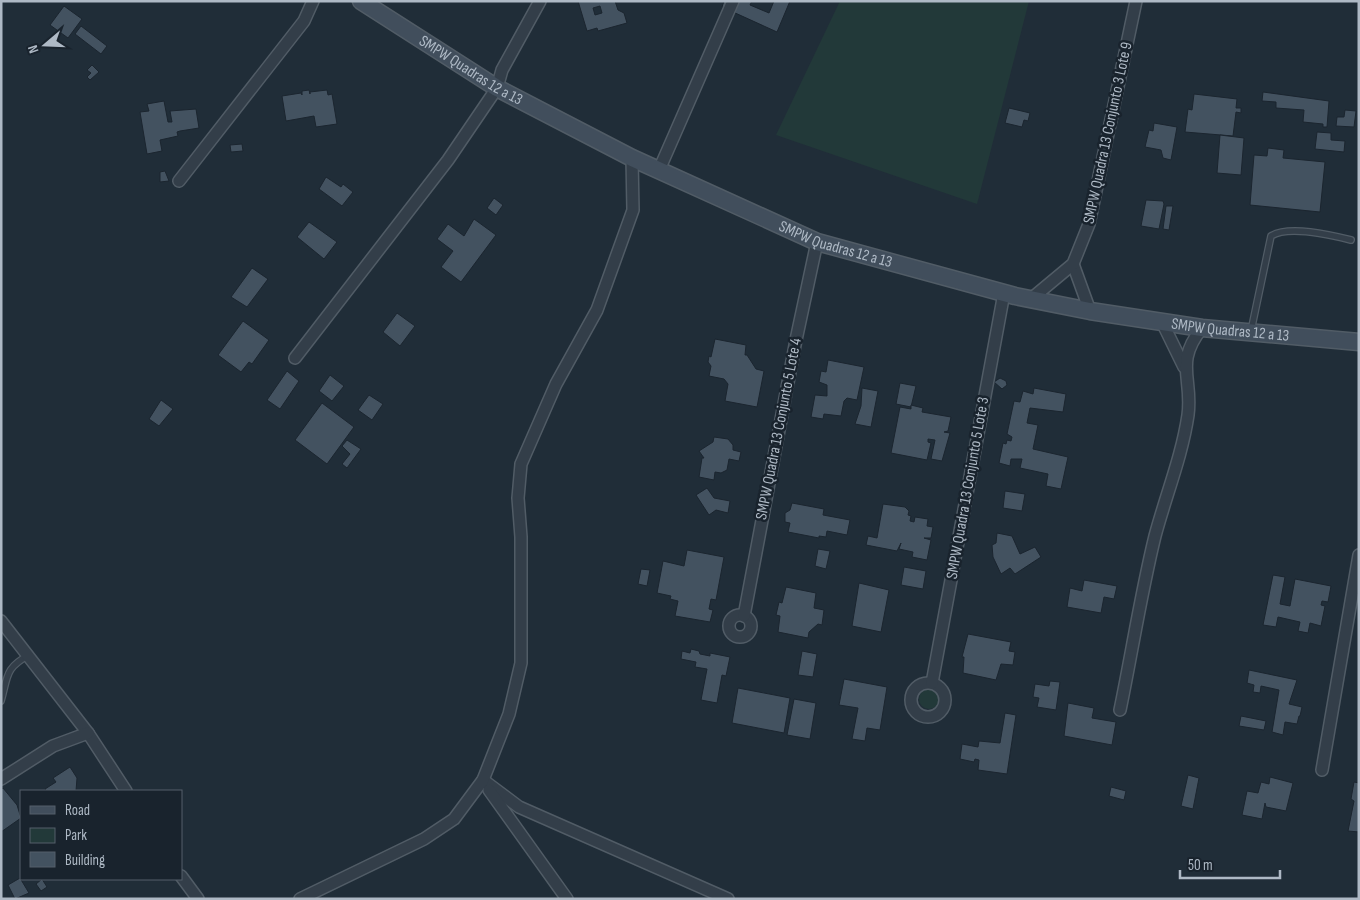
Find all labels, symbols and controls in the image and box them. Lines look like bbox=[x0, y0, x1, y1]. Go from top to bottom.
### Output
north arrow bbox=[20, 20, 70, 70]
street label: SMPW Quadras 12 a 13 bbox=[416, 31, 526, 109]
street label: SMPW Quadra 13 Conjunto 3 Lote 9 bbox=[1079, 40, 1137, 226]
text: N bbox=[24, 43, 42, 55]
street label: SMPW Quadras 12 a 13 bbox=[776, 216, 894, 272]
street label: SMPW Quadras 12 a 13 bbox=[1170, 314, 1290, 345]
street label: SMPW Quadra 13 Conjunto 5 Lote 4 bbox=[752, 336, 806, 521]
street label: SMPW Quadra 13 Conjunto 5 Lote 3 bbox=[943, 395, 993, 581]
legend bbox=[20, 790, 182, 880]
text: Road bbox=[65, 801, 90, 820]
text: Park bbox=[65, 826, 87, 845]
scale bar bbox=[1180, 848, 1280, 880]
text: Building bbox=[65, 851, 105, 870]
text: 50 m bbox=[1188, 856, 1213, 875]

